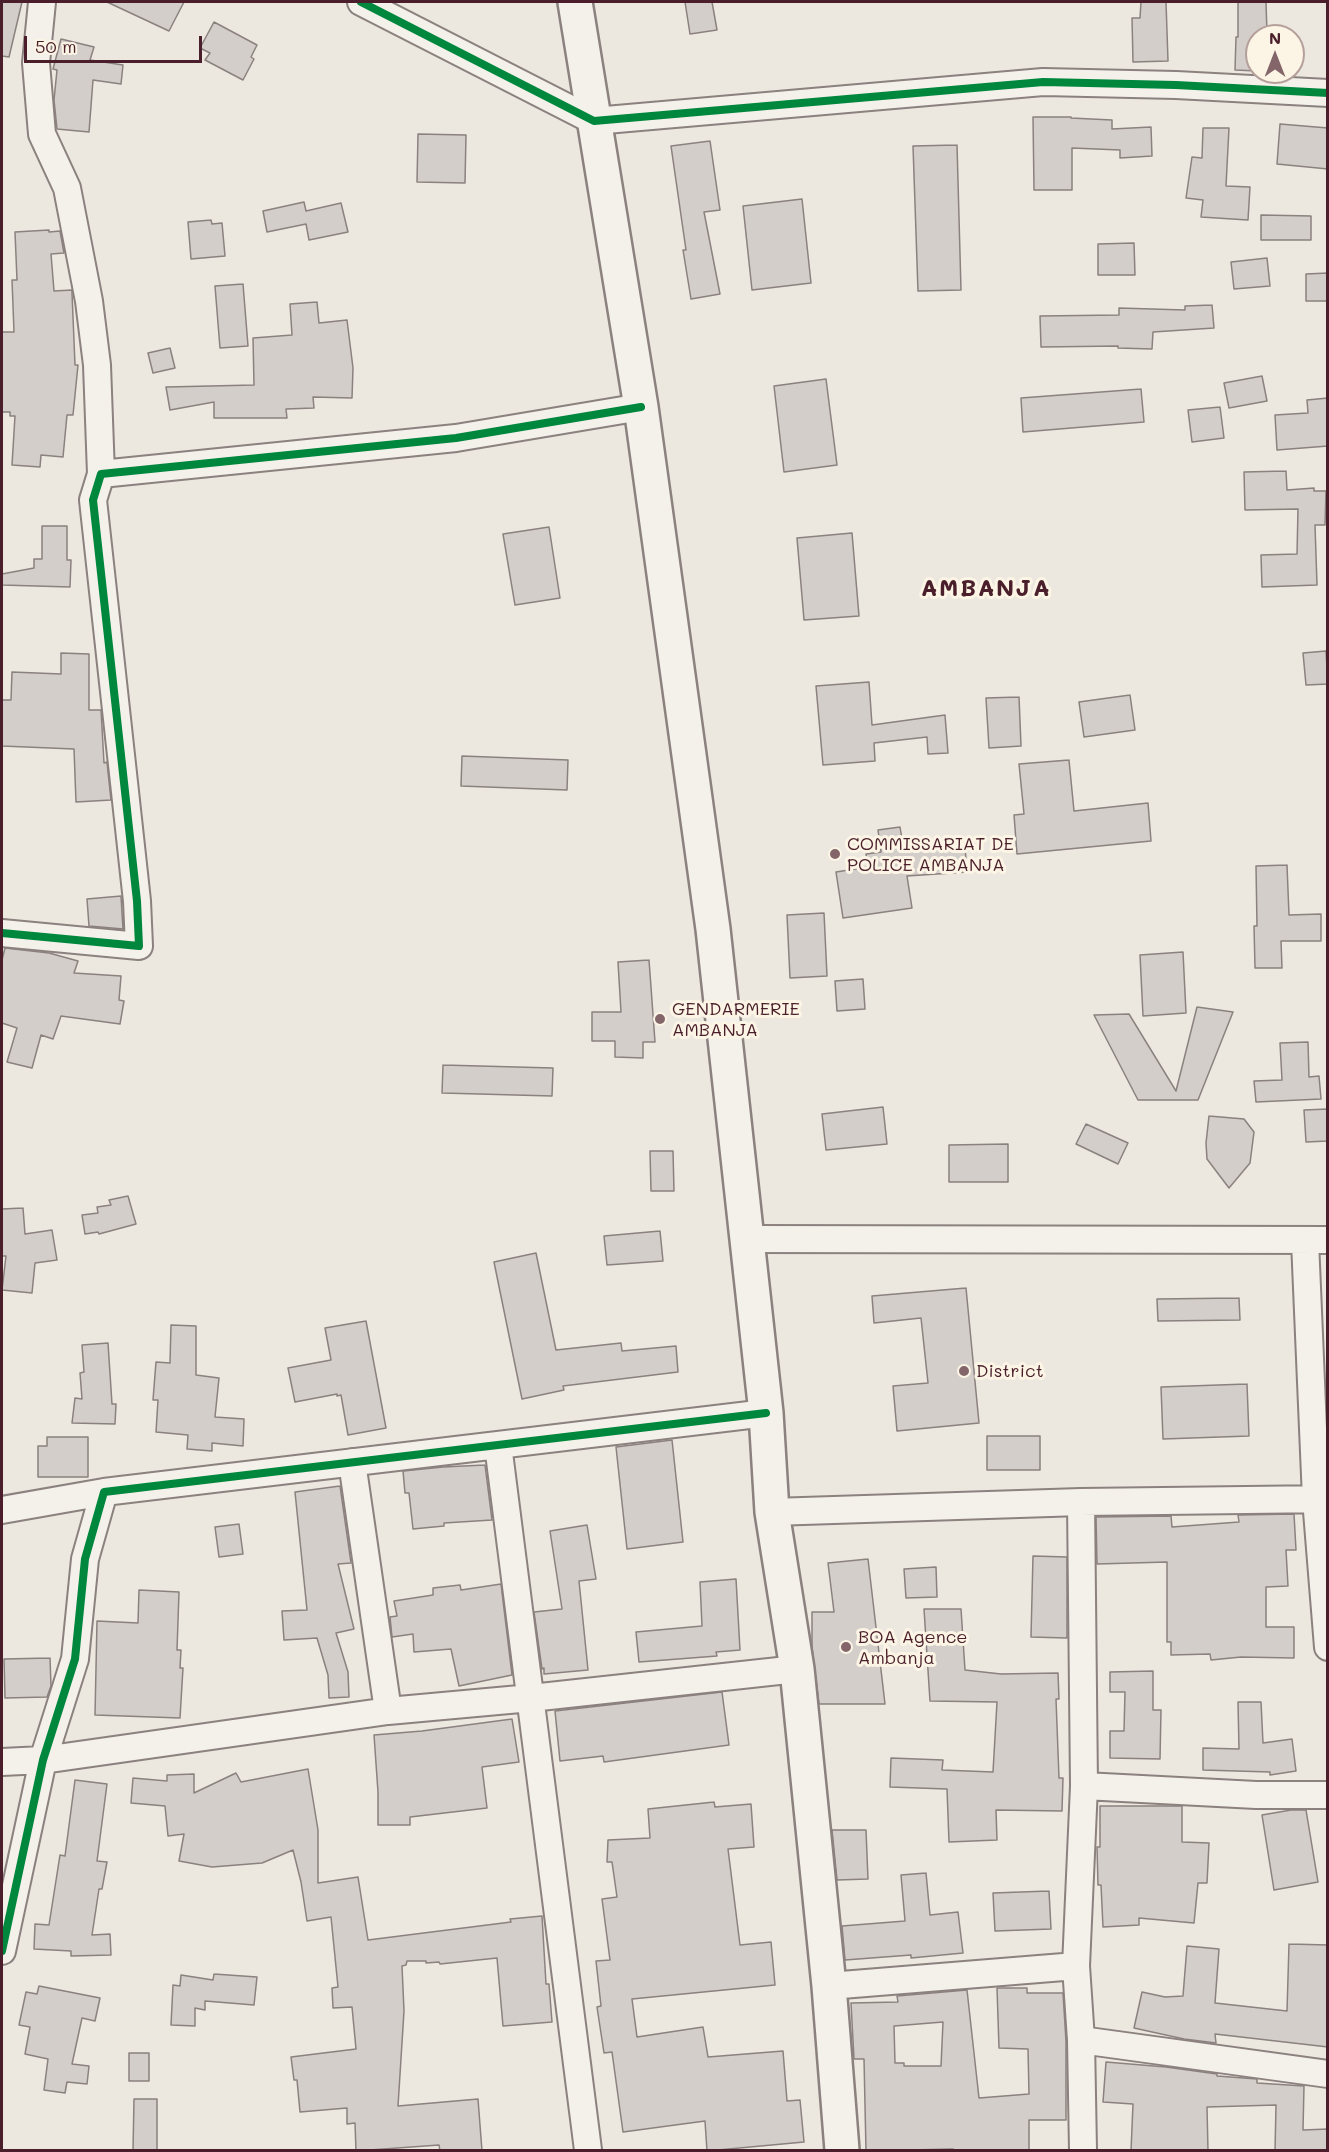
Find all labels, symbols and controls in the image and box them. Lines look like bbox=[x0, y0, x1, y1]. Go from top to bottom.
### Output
scale bar bbox=[27, 24, 206, 62]
north arrow bbox=[1245, 24, 1305, 84]
text: N bbox=[1269, 27, 1281, 48]
text: 50 m bbox=[35, 34, 77, 58]
district label: AMBANJA bbox=[921, 575, 1051, 603]
place label: COMMISSARIAT DE POLICE AMBANJA bbox=[847, 833, 1014, 876]
marker: COMMISSARIAT DE POLICE AMBANJA bbox=[828, 847, 842, 861]
place label: GENDARMERIE AMBANJA bbox=[672, 998, 800, 1040]
marker: GENDARMERIE AMBANJA bbox=[653, 1012, 667, 1026]
place label: District bbox=[976, 1360, 1044, 1382]
marker: District bbox=[957, 1364, 971, 1378]
place label: BOA Agence Ambanja bbox=[858, 1626, 967, 1668]
marker: BOA Agence Ambanja bbox=[839, 1640, 853, 1654]

